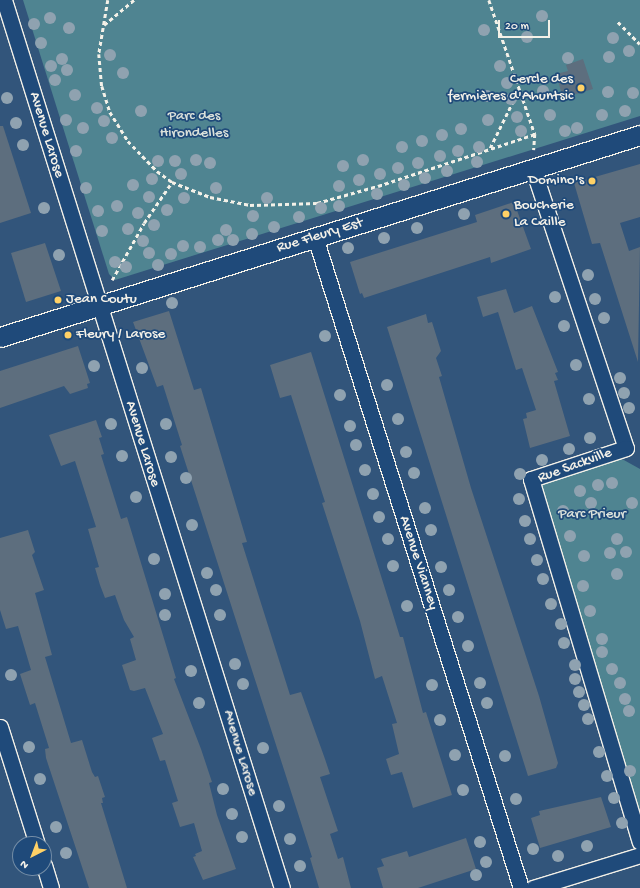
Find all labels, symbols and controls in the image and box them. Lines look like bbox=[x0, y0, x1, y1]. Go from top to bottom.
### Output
scale bar bbox=[500, 12, 552, 38]
text: 20 m bbox=[505, 20, 529, 34]
place label: Cercle des fermières d'Ahuntsic bbox=[448, 70, 573, 105]
marker: Cercle des fermières d'Ahuntsic bbox=[576, 83, 586, 93]
street label: Avenue Larose bbox=[24, 90, 68, 180]
park label: Parc des Hirondelles bbox=[160, 107, 228, 142]
place label: Domino's bbox=[528, 172, 584, 190]
marker: Domino's bbox=[587, 176, 597, 186]
place label: Boucherie La Caille bbox=[514, 196, 574, 231]
marker: Boucherie La Caille bbox=[501, 209, 511, 219]
street label: Rue Fleury Est bbox=[275, 214, 365, 258]
place label: Jean Coutu bbox=[66, 291, 137, 309]
marker: Jean Coutu bbox=[53, 295, 63, 305]
place label: Fleury / Larose bbox=[76, 326, 165, 344]
marker: Fleury / Larose bbox=[63, 330, 73, 340]
street label: Avenue Larose bbox=[120, 399, 164, 489]
street label: Rue Sackville bbox=[536, 444, 614, 488]
park label: Parc Prieur bbox=[558, 506, 626, 524]
street label: Avenue Vianney bbox=[394, 514, 442, 612]
street label: Avenue Larose bbox=[218, 708, 262, 798]
north arrow bbox=[12, 836, 52, 876]
text: N bbox=[18, 857, 31, 871]

